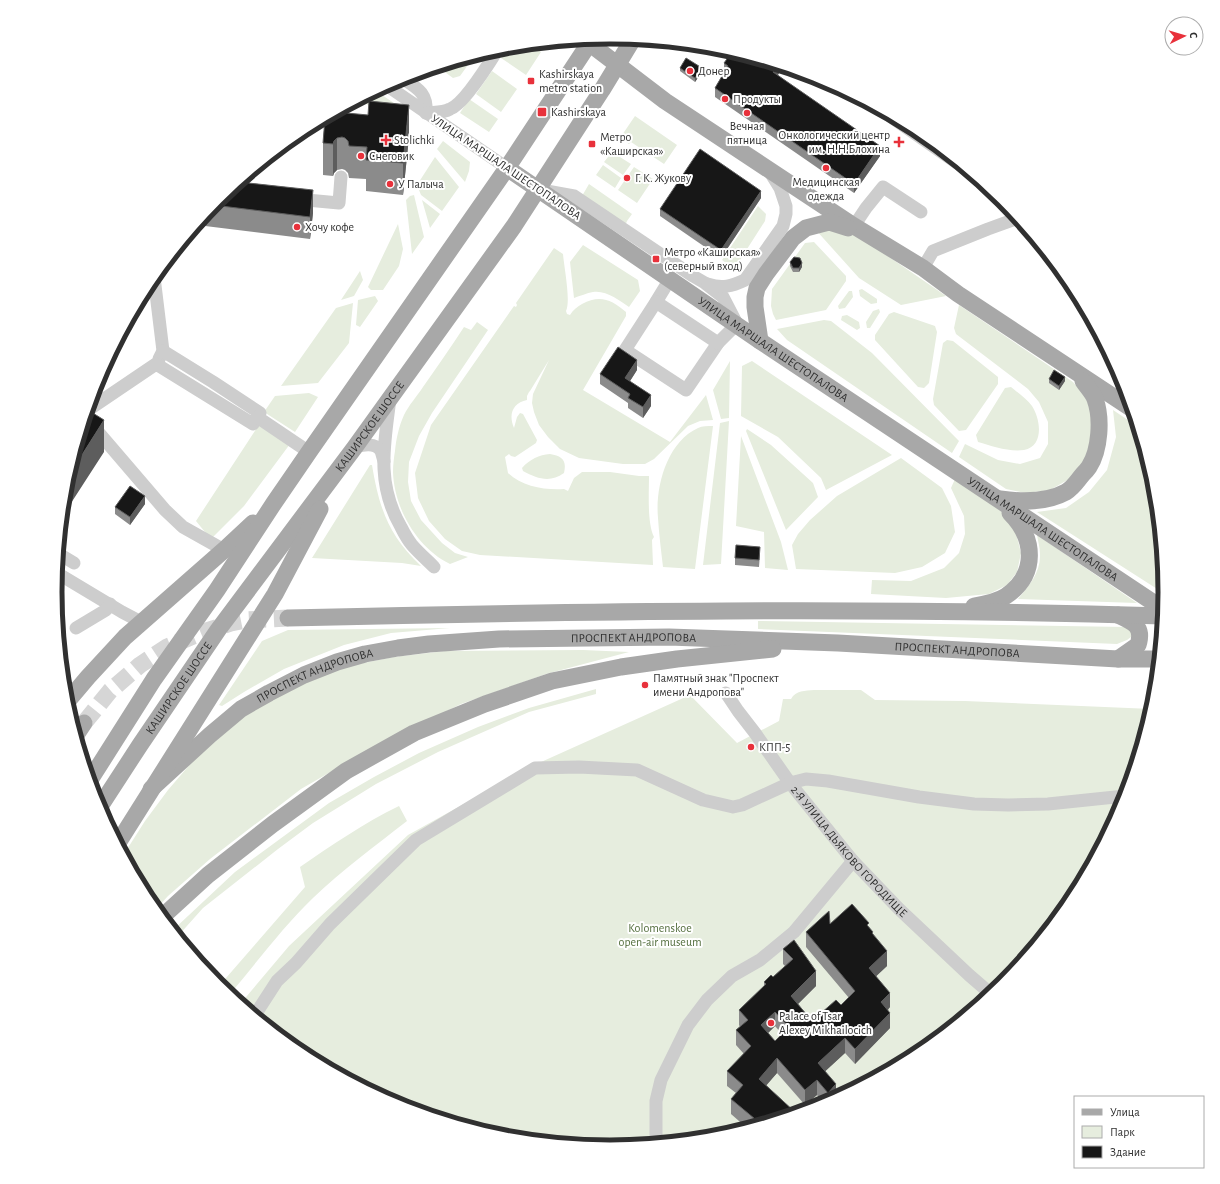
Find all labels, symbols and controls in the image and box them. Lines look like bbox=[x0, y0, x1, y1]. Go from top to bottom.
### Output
north arrow bbox=[1164, 16, 1204, 56]
text: С bbox=[1188, 32, 1199, 39]
place label: Донер bbox=[698, 65, 729, 77]
marker: Донер bbox=[685, 66, 695, 76]
place label: Kashirskaya metro station bbox=[539, 68, 602, 94]
marker: Kashirskaya metro station bbox=[526, 76, 536, 86]
place label: Продукты bbox=[733, 93, 781, 106]
marker: Продукты bbox=[720, 94, 730, 104]
marker: Kashirskaya bbox=[536, 106, 548, 118]
place label: Kashirskaya bbox=[551, 106, 606, 119]
marker: Вечная пятница bbox=[742, 108, 752, 118]
street label: УЛИЦА МАРШАЛА ШЕСТОПАЛОВА bbox=[429, 112, 583, 222]
place label: Вечная пятница bbox=[727, 120, 768, 146]
place label: Онкологический центр им. Н.Н.Блохина bbox=[778, 129, 891, 155]
place label: Метро «Каширская» bbox=[600, 131, 664, 157]
place label: Stolichki bbox=[394, 134, 434, 146]
marker: Stolichki bbox=[381, 135, 391, 145]
marker: Онкологический центр им. Н.Н.Блохина bbox=[893, 136, 905, 148]
marker: Метро «Каширская» bbox=[587, 139, 597, 149]
place label: Снеговик bbox=[369, 150, 415, 162]
marker: Снеговик bbox=[356, 151, 366, 161]
marker: Медицинская одежда bbox=[821, 163, 831, 173]
place label: Г. К. Жукову bbox=[635, 172, 691, 185]
marker: Г. К. Жукову bbox=[622, 173, 632, 183]
place label: Медицинская одежда bbox=[792, 176, 860, 202]
place label: У Палыча bbox=[398, 178, 444, 190]
marker: У Палыча bbox=[385, 179, 395, 189]
place label: Хочу кофе bbox=[305, 221, 354, 234]
marker: Хочу кофе bbox=[292, 222, 302, 232]
place label: Метро «Каширская» (северный вход) bbox=[664, 246, 761, 272]
marker: Метро «Каширская» (северный вход) bbox=[651, 254, 661, 264]
street label: УЛИЦА МАРШАЛА ШЕСТОПАЛОВА bbox=[696, 294, 851, 404]
street label: КАШИРСКОЕ ШОССЕ bbox=[333, 379, 406, 474]
street label: УЛИЦА МАРШАЛА ШЕСТОПАЛОВА bbox=[965, 475, 1120, 583]
street label: ПРОСПЕКТ АНДРОПОВА bbox=[571, 631, 696, 644]
street label: КАШИРСКОЕ ШОССЕ bbox=[143, 640, 214, 736]
street label: ПРОСПЕКТ АНДРОПОВА bbox=[894, 640, 1020, 659]
street label: ПРОСПЕКТ АНДРОПОВА bbox=[254, 647, 374, 705]
place label: Памятный знак "Проспект имени Андропова" bbox=[653, 672, 779, 698]
marker: Памятный знак "Проспект имени Андропова" bbox=[640, 680, 650, 690]
place label: КПП-5 bbox=[759, 741, 790, 753]
marker: КПП-5 bbox=[746, 742, 756, 752]
street label: 2-Я УЛИЦА ДЬЯКОВО ГОРОДИЩЕ bbox=[789, 783, 910, 919]
park label: Kolomenskoe open-air museum bbox=[618, 922, 702, 948]
place label: Palace of Tsar Alexey Mikhailocich bbox=[779, 1010, 872, 1037]
marker: Palace of Tsar Alexey Mikhailocich bbox=[766, 1018, 776, 1028]
legend bbox=[1074, 1096, 1204, 1168]
text: Улица bbox=[1110, 1106, 1140, 1118]
text: Парк bbox=[1110, 1126, 1135, 1138]
text: Здание bbox=[1110, 1146, 1146, 1158]

